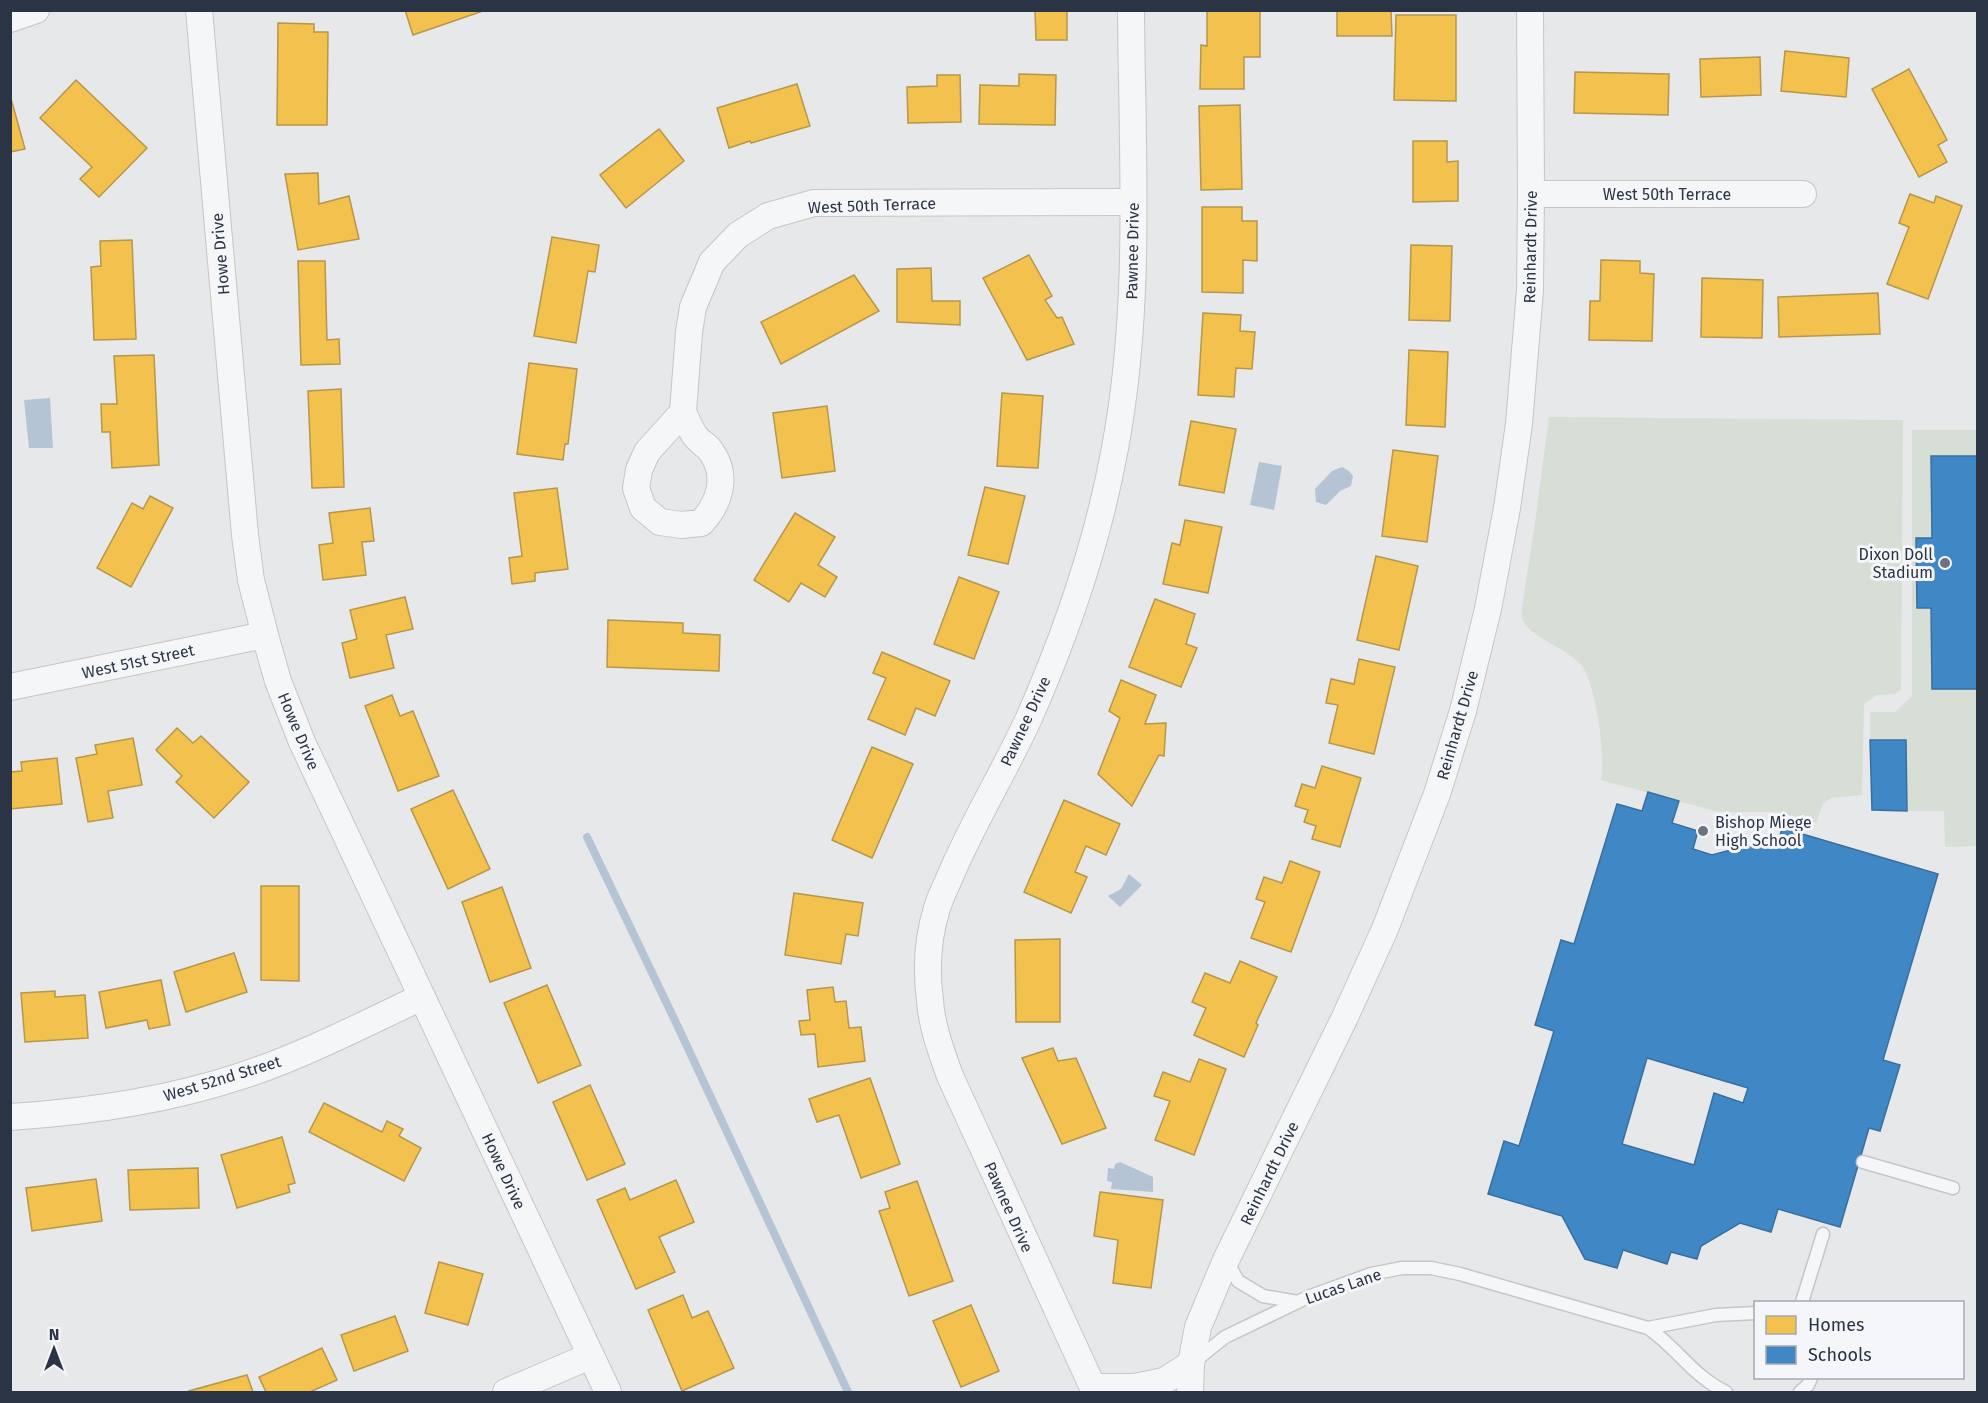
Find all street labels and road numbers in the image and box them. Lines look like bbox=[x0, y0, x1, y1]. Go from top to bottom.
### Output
street label: West 50th Terrace bbox=[1603, 185, 1731, 204]
street label: Reinhardt Drive bbox=[1520, 190, 1541, 304]
street label: West 50th Terrace bbox=[808, 194, 936, 217]
street label: Pawnee Drive bbox=[1122, 202, 1143, 300]
street label: Howe Drive bbox=[207, 212, 234, 296]
street label: West 51st Street bbox=[80, 640, 196, 683]
street label: Reinhardt Drive bbox=[1433, 668, 1482, 782]
street label: Pawnee Drive bbox=[996, 673, 1055, 769]
street label: Howe Drive bbox=[274, 690, 323, 773]
street label: West 52nd Street bbox=[161, 1052, 283, 1105]
street label: Reinhardt Drive bbox=[1236, 1118, 1303, 1228]
street label: Howe Drive bbox=[478, 1130, 530, 1212]
street label: Pawnee Drive bbox=[980, 1159, 1037, 1255]
street label: Lucas Lane bbox=[1303, 1265, 1384, 1308]

